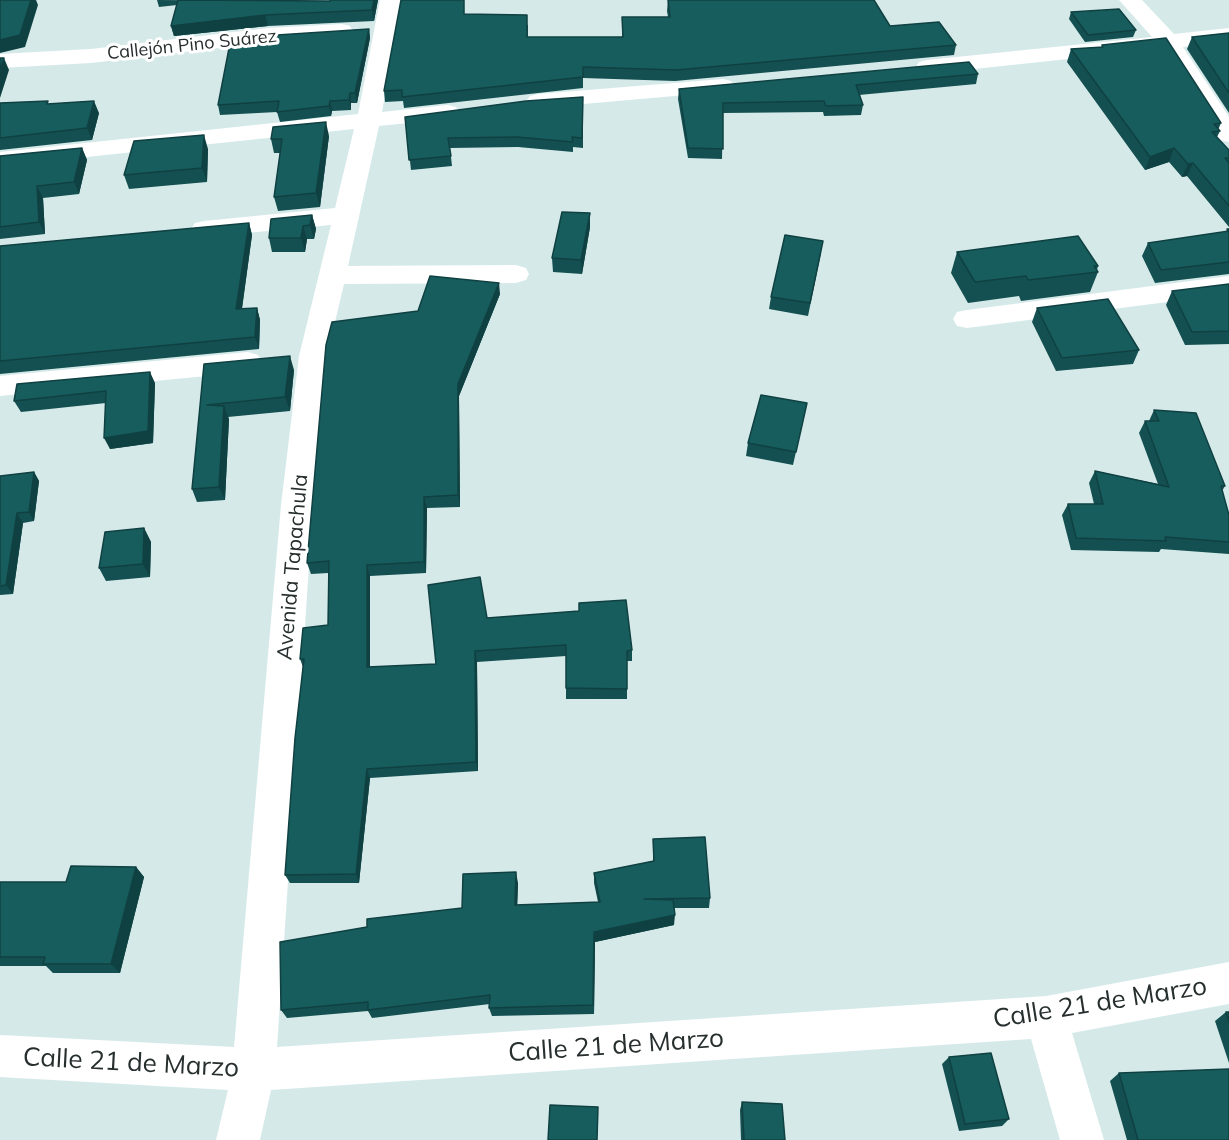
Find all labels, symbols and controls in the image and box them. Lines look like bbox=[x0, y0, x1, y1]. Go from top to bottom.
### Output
street label: Callejón Pino Suárez bbox=[106, 25, 278, 65]
street label: Avenida Tapachula bbox=[272, 473, 314, 661]
street label: Calle 21 de Marzo bbox=[991, 971, 1209, 1035]
street label: Calle 21 de Marzo bbox=[507, 1023, 725, 1069]
street label: Calle 21 de Marzo bbox=[22, 1042, 240, 1084]

